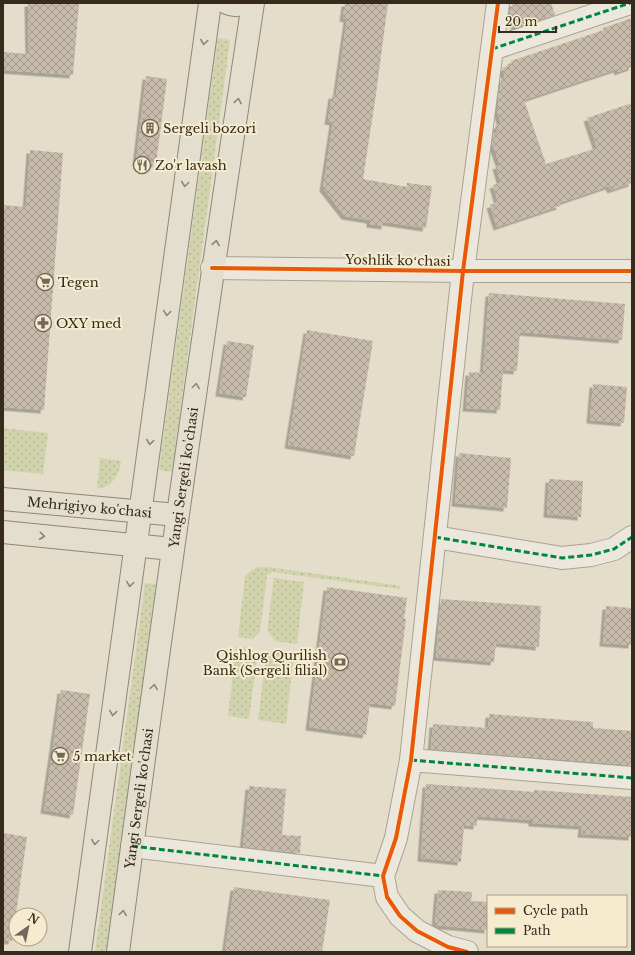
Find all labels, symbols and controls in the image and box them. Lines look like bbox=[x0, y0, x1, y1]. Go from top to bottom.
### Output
scale bar bbox=[499, 8, 556, 34]
text: 20 m bbox=[505, 14, 537, 29]
one-way arrow bbox=[200, 39, 209, 45]
one-way arrow bbox=[233, 98, 242, 104]
building icon: Sergeli bozori bbox=[140, 118, 160, 138]
place label: Sergeli bozori bbox=[163, 120, 256, 137]
restaurant icon: Zo'r lavash bbox=[132, 155, 152, 175]
place label: Zo'r lavash bbox=[155, 157, 227, 174]
one-way arrow bbox=[181, 181, 190, 187]
one-way arrow bbox=[211, 240, 220, 247]
street label: Yoshlik koʻchasi bbox=[344, 251, 451, 270]
supermarket icon: Tegen bbox=[35, 272, 55, 292]
place label: Tegen bbox=[58, 274, 99, 291]
one-way arrow bbox=[163, 310, 172, 316]
pharmacy icon: OXY med bbox=[33, 313, 53, 333]
place label: OXY med bbox=[56, 315, 122, 332]
one-way arrow bbox=[191, 383, 200, 389]
street label: Yangi Sergeli ko'chasi bbox=[165, 406, 202, 550]
one-way arrow bbox=[146, 439, 155, 445]
street label: Mehrigiyo ko'chasi bbox=[27, 493, 153, 522]
one-way arrow bbox=[39, 531, 45, 540]
one-way arrow bbox=[126, 581, 135, 587]
place label: Qishlog Qurilish Bank (Sergeli filial) bbox=[203, 647, 327, 679]
bank icon: Qishlog Qurilish Bank (Sergeli filial) bbox=[330, 652, 350, 672]
one-way arrow bbox=[149, 684, 158, 690]
one-way arrow bbox=[109, 710, 118, 716]
street label: Yangi Sergeli ko'chasi bbox=[121, 726, 157, 871]
supermarket icon: 5 market bbox=[50, 746, 70, 766]
place label: 5 market bbox=[73, 748, 131, 765]
one-way arrow bbox=[91, 839, 100, 845]
legend bbox=[487, 895, 627, 947]
text: Cycle path bbox=[523, 903, 588, 918]
north arrow bbox=[8, 907, 48, 947]
text: N bbox=[25, 910, 42, 928]
one-way arrow bbox=[118, 910, 127, 916]
text: Path bbox=[523, 923, 551, 938]

